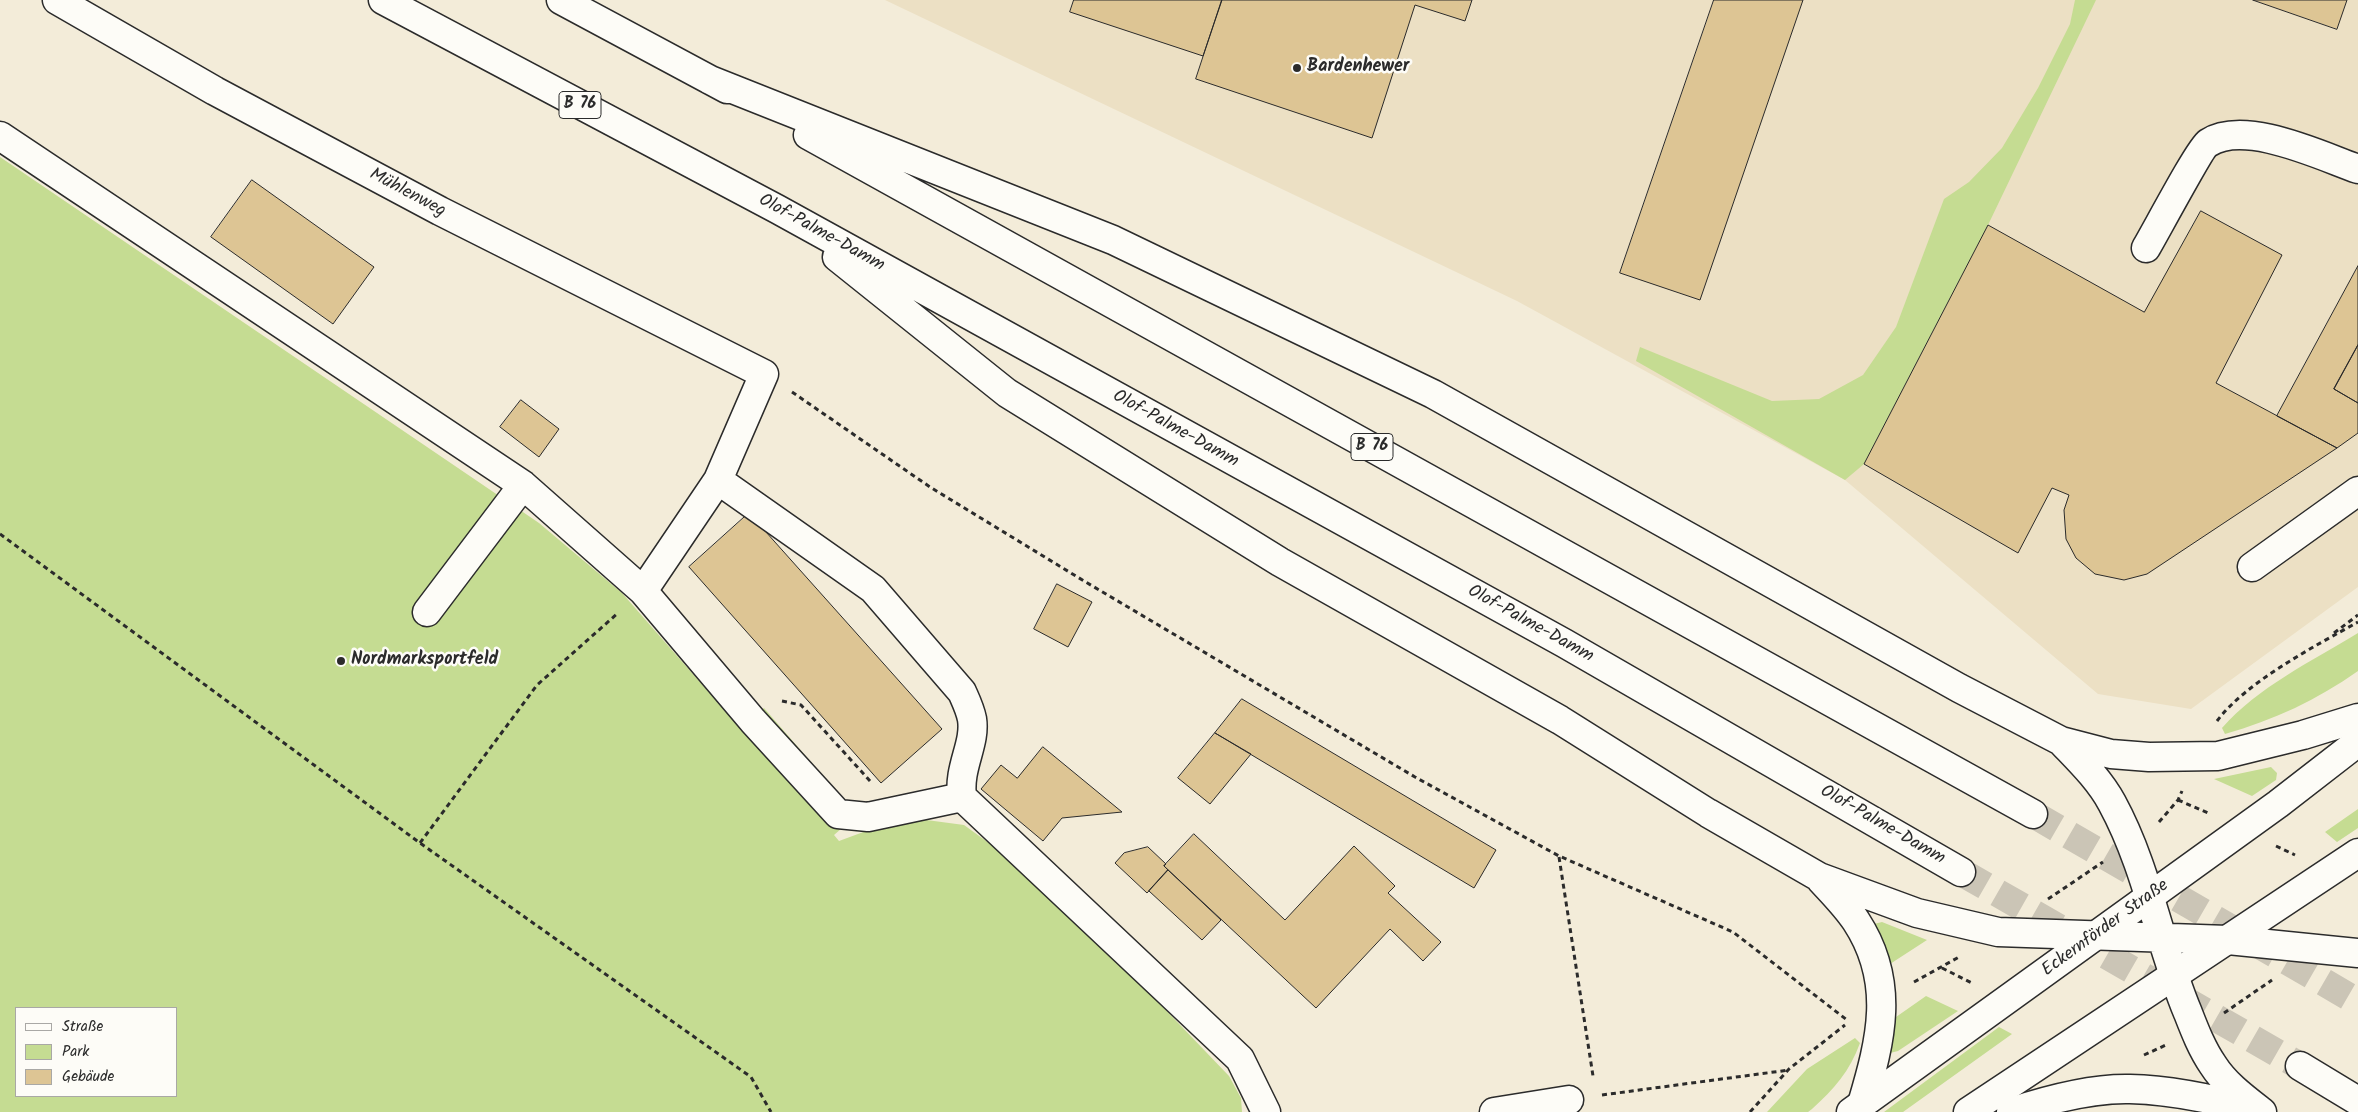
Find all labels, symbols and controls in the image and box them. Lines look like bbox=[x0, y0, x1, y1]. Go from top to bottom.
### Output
place label: Bardenhewer bbox=[1307, 57, 1409, 79]
marker: Bardenhewer bbox=[1291, 62, 1303, 74]
road number: B 76 bbox=[559, 92, 601, 118]
street label: Mühlenweg bbox=[365, 165, 449, 223]
street label: Olof-Palme-Damm bbox=[754, 190, 888, 278]
street label: Olof-Palme-Damm bbox=[1108, 386, 1242, 474]
road number: B 76 bbox=[1351, 434, 1393, 461]
street label: Olof-Palme-Damm bbox=[1463, 581, 1597, 669]
place label: Nordmarksportfeld bbox=[351, 650, 498, 672]
marker: Nordmarksportfeld bbox=[335, 655, 347, 667]
street label: Olof-Palme-Damm bbox=[1816, 781, 1948, 871]
street label: Eckernförder Straße bbox=[2038, 876, 2174, 982]
legend bbox=[15, 1007, 178, 1097]
text: Straße bbox=[62, 1015, 103, 1039]
text: Park bbox=[62, 1040, 89, 1064]
text: Gebäude bbox=[62, 1065, 114, 1089]

